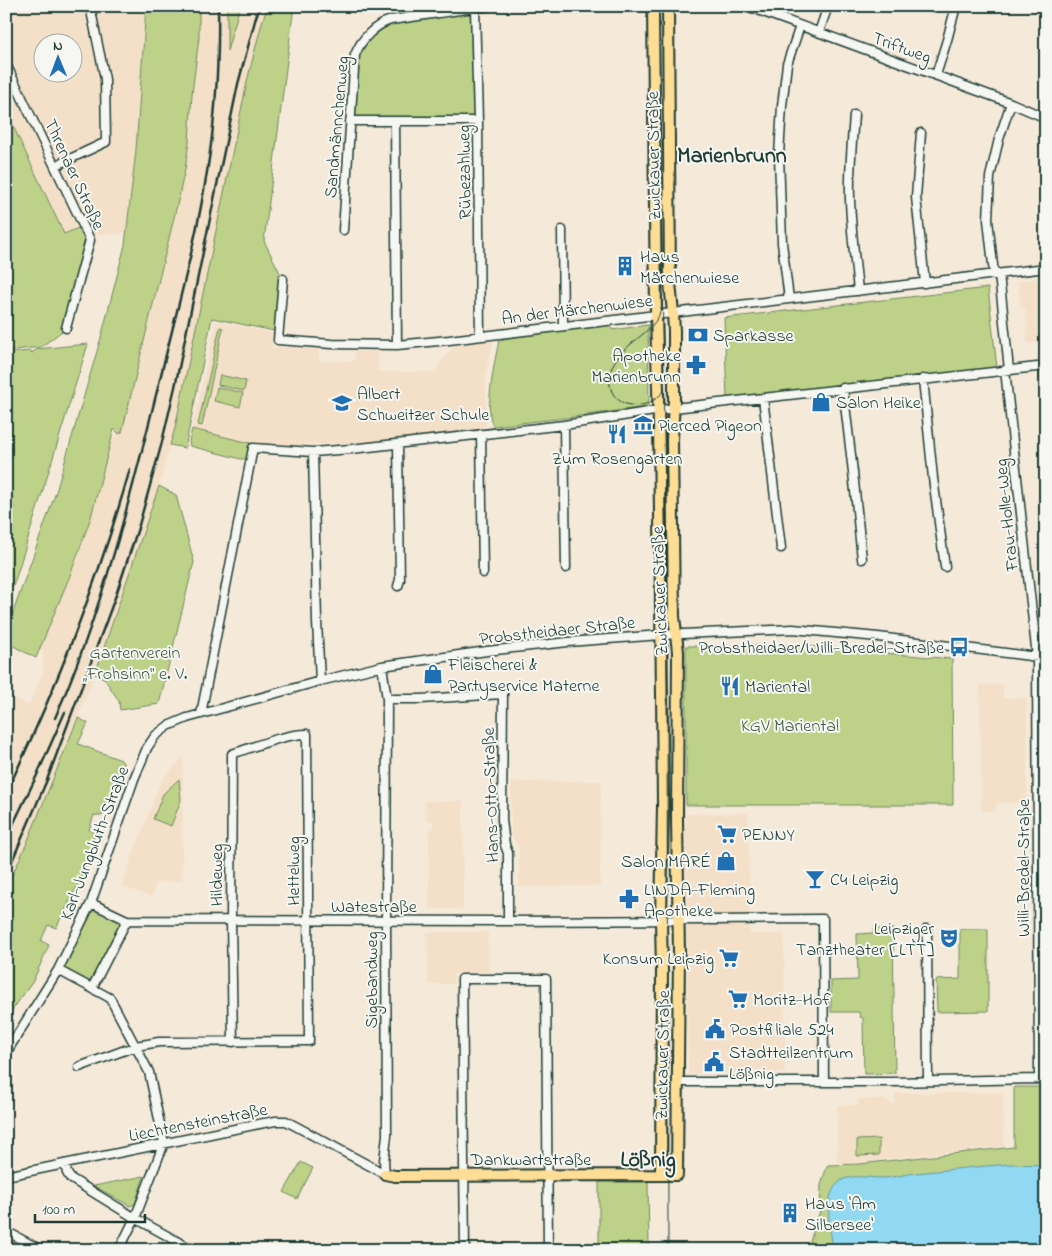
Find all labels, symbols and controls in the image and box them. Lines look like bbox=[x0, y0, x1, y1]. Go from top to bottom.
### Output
street label: Triftweg bbox=[868, 26, 934, 72]
north arrow bbox=[32, 32, 82, 82]
text: N bbox=[53, 36, 63, 57]
street label: Sandmännchenweg bbox=[319, 55, 358, 199]
street label: Zwickauer Straße bbox=[641, 90, 669, 221]
street label: Threnaer Straße bbox=[36, 115, 111, 235]
street label: Rübezahlweg bbox=[452, 124, 481, 219]
district label: Marienbrunn bbox=[677, 141, 787, 173]
place label: Haus Märchenwiese bbox=[640, 245, 740, 292]
building icon: Haus Märchenwiese bbox=[614, 255, 636, 277]
street label: An der Märchenwiese bbox=[500, 289, 655, 333]
bank icon: Sparkasse bbox=[687, 324, 709, 346]
place label: Sparkasse bbox=[713, 324, 795, 350]
place label: Apotheke Marienbrunn bbox=[592, 344, 682, 391]
pharmacy icon: Apotheke Marienbrunn bbox=[685, 354, 707, 376]
place label: Albert Schweitzer Schule bbox=[357, 382, 490, 429]
shop icon: Salon Heike bbox=[810, 391, 832, 413]
place label: Salon Heike bbox=[836, 391, 922, 417]
school or university icon: Albert Schweitzer Schule bbox=[331, 392, 353, 414]
museum icon: Pierced Pigeon bbox=[632, 414, 654, 436]
place label: Pierced Pigeon bbox=[658, 414, 762, 441]
restaurant icon: Zum Rosengarten bbox=[606, 423, 628, 445]
place label: Zum Rosengarten bbox=[552, 447, 682, 474]
street label: Frau-Holle-Weg bbox=[989, 457, 1028, 573]
street label: Zwickauer Straße bbox=[646, 525, 676, 656]
street label: Probstheidaer Straße bbox=[478, 611, 637, 653]
place label: Probstheidaer/Willi-Bredel-Straße bbox=[698, 636, 945, 662]
bus stop icon: Probstheidaer/Willi-Bredel-Straße bbox=[948, 636, 970, 658]
park label: Gartenverein „Frohsinn“ e. V. bbox=[83, 641, 188, 688]
place label: Fleischerei & Partyservice Materne bbox=[447, 653, 600, 700]
shop icon: Fleischerei & Partyservice Materne bbox=[422, 663, 444, 685]
restaurant icon: Mariental bbox=[719, 675, 741, 697]
place label: Mariental bbox=[745, 675, 810, 701]
park label: KGV Mariental bbox=[741, 714, 839, 740]
street label: Hans-Otto-Straße bbox=[477, 726, 507, 863]
street label: Karl-Jungbluth-Straße bbox=[55, 762, 138, 925]
street label: Willi-Bredel-Straße bbox=[1012, 798, 1038, 937]
supermarket icon: PENNY bbox=[716, 823, 738, 845]
place label: PENNY bbox=[742, 823, 796, 849]
street label: Hettelweg bbox=[282, 836, 309, 906]
street label: Hildeweg bbox=[205, 844, 232, 906]
place label: Salon MARÉ bbox=[621, 850, 711, 876]
shop icon: Salon MARÉ bbox=[715, 850, 737, 872]
bar icon: C4 Leipzig bbox=[804, 868, 826, 890]
place label: C4 Leipzig bbox=[830, 868, 898, 895]
place label: LINDA-Fleming Apotheke bbox=[644, 878, 755, 925]
pharmacy icon: LINDA-Fleming Apotheke bbox=[618, 888, 640, 910]
street label: Watestraße bbox=[331, 895, 418, 921]
place label: Leipziger Tanztheater [LTT] bbox=[796, 917, 934, 964]
theatre icon: Leipziger Tanztheater [LTT] bbox=[938, 927, 960, 949]
street label: Sigebandweg bbox=[360, 931, 387, 1029]
place label: Konsum Leipzig bbox=[603, 947, 714, 974]
supermarket icon: Konsum Leipzig bbox=[718, 947, 740, 969]
supermarket icon: Moritz-Hof bbox=[727, 988, 749, 1010]
place label: Moritz-Hof bbox=[753, 988, 831, 1014]
street label: Zwickauer Straße bbox=[650, 989, 678, 1120]
public building icon: Postfiliale 524 bbox=[704, 1018, 726, 1040]
place label: Postfiliale 524 bbox=[730, 1018, 834, 1044]
place label: Stadtteilzentrum Lößnig bbox=[729, 1041, 853, 1089]
public building icon: Stadtteilzentrum Lößnig bbox=[703, 1051, 725, 1073]
street label: Liechtensteinstraße bbox=[127, 1098, 271, 1150]
district label: Lößnig bbox=[620, 1145, 676, 1178]
street label: Dankwartstraße bbox=[470, 1148, 592, 1174]
scale bar bbox=[35, 1191, 145, 1223]
place label: Haus 'Am Silbersee' bbox=[805, 1192, 876, 1239]
text: 100 m bbox=[42, 1199, 75, 1221]
building icon: Haus 'Am Silbersee' bbox=[779, 1202, 801, 1224]

